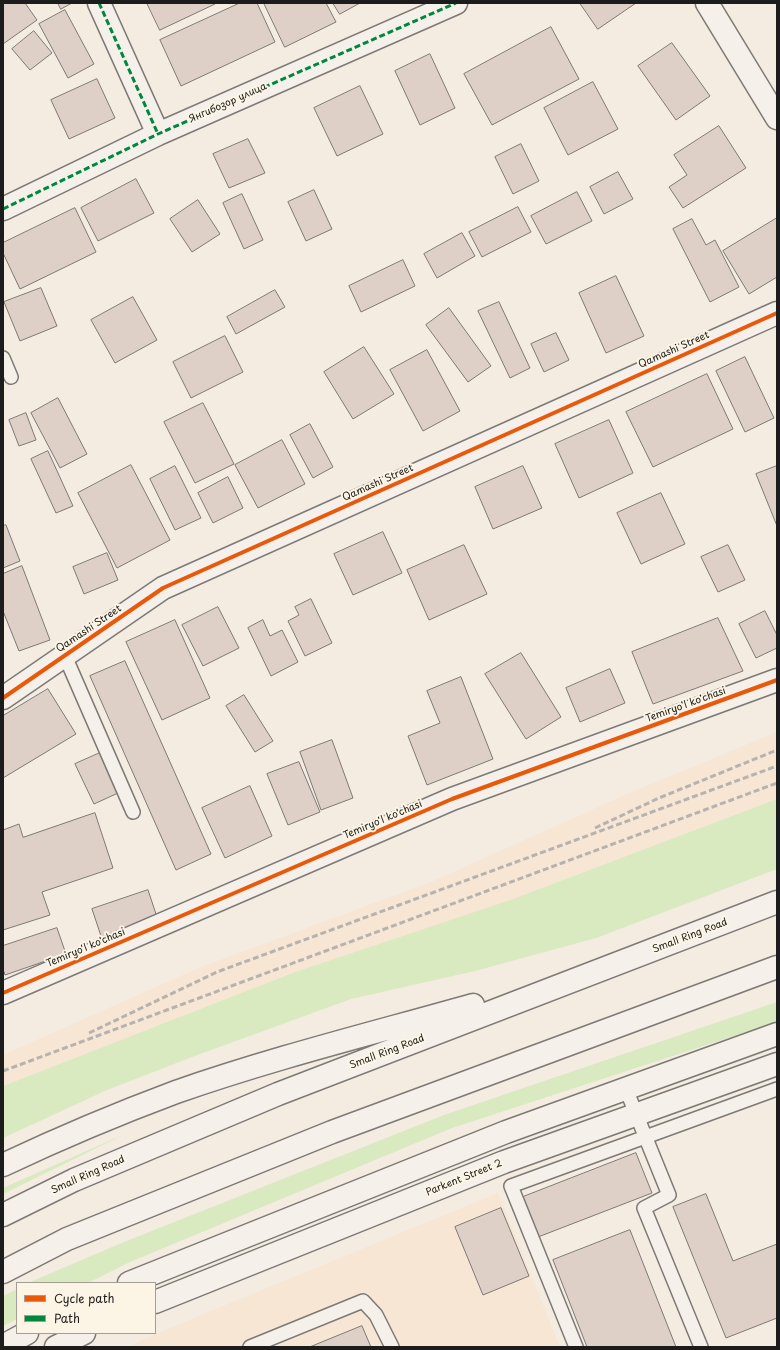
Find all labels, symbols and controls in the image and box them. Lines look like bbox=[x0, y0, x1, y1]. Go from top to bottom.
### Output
street label: Янгибозор улица bbox=[187, 80, 269, 126]
street label: Qamashi Street bbox=[637, 329, 711, 371]
street label: Qamashi Street bbox=[341, 462, 415, 504]
street label: Qamashi Street bbox=[54, 603, 124, 655]
street label: Temiryo'l ko'chasi bbox=[644, 685, 728, 725]
street label: Temiryo'l ko'chasi bbox=[342, 798, 424, 842]
street label: Small Ring Road bbox=[651, 916, 729, 956]
street label: Temiryo'l ko'chasi bbox=[45, 926, 127, 970]
street label: Small Ring Road bbox=[348, 1032, 426, 1072]
street label: Small Ring Road bbox=[49, 1153, 127, 1197]
street label: Parkent Street 2 bbox=[424, 1157, 504, 1199]
legend bbox=[16, 1282, 156, 1334]
text: Cycle path bbox=[54, 1289, 115, 1307]
text: Path bbox=[54, 1309, 80, 1327]

